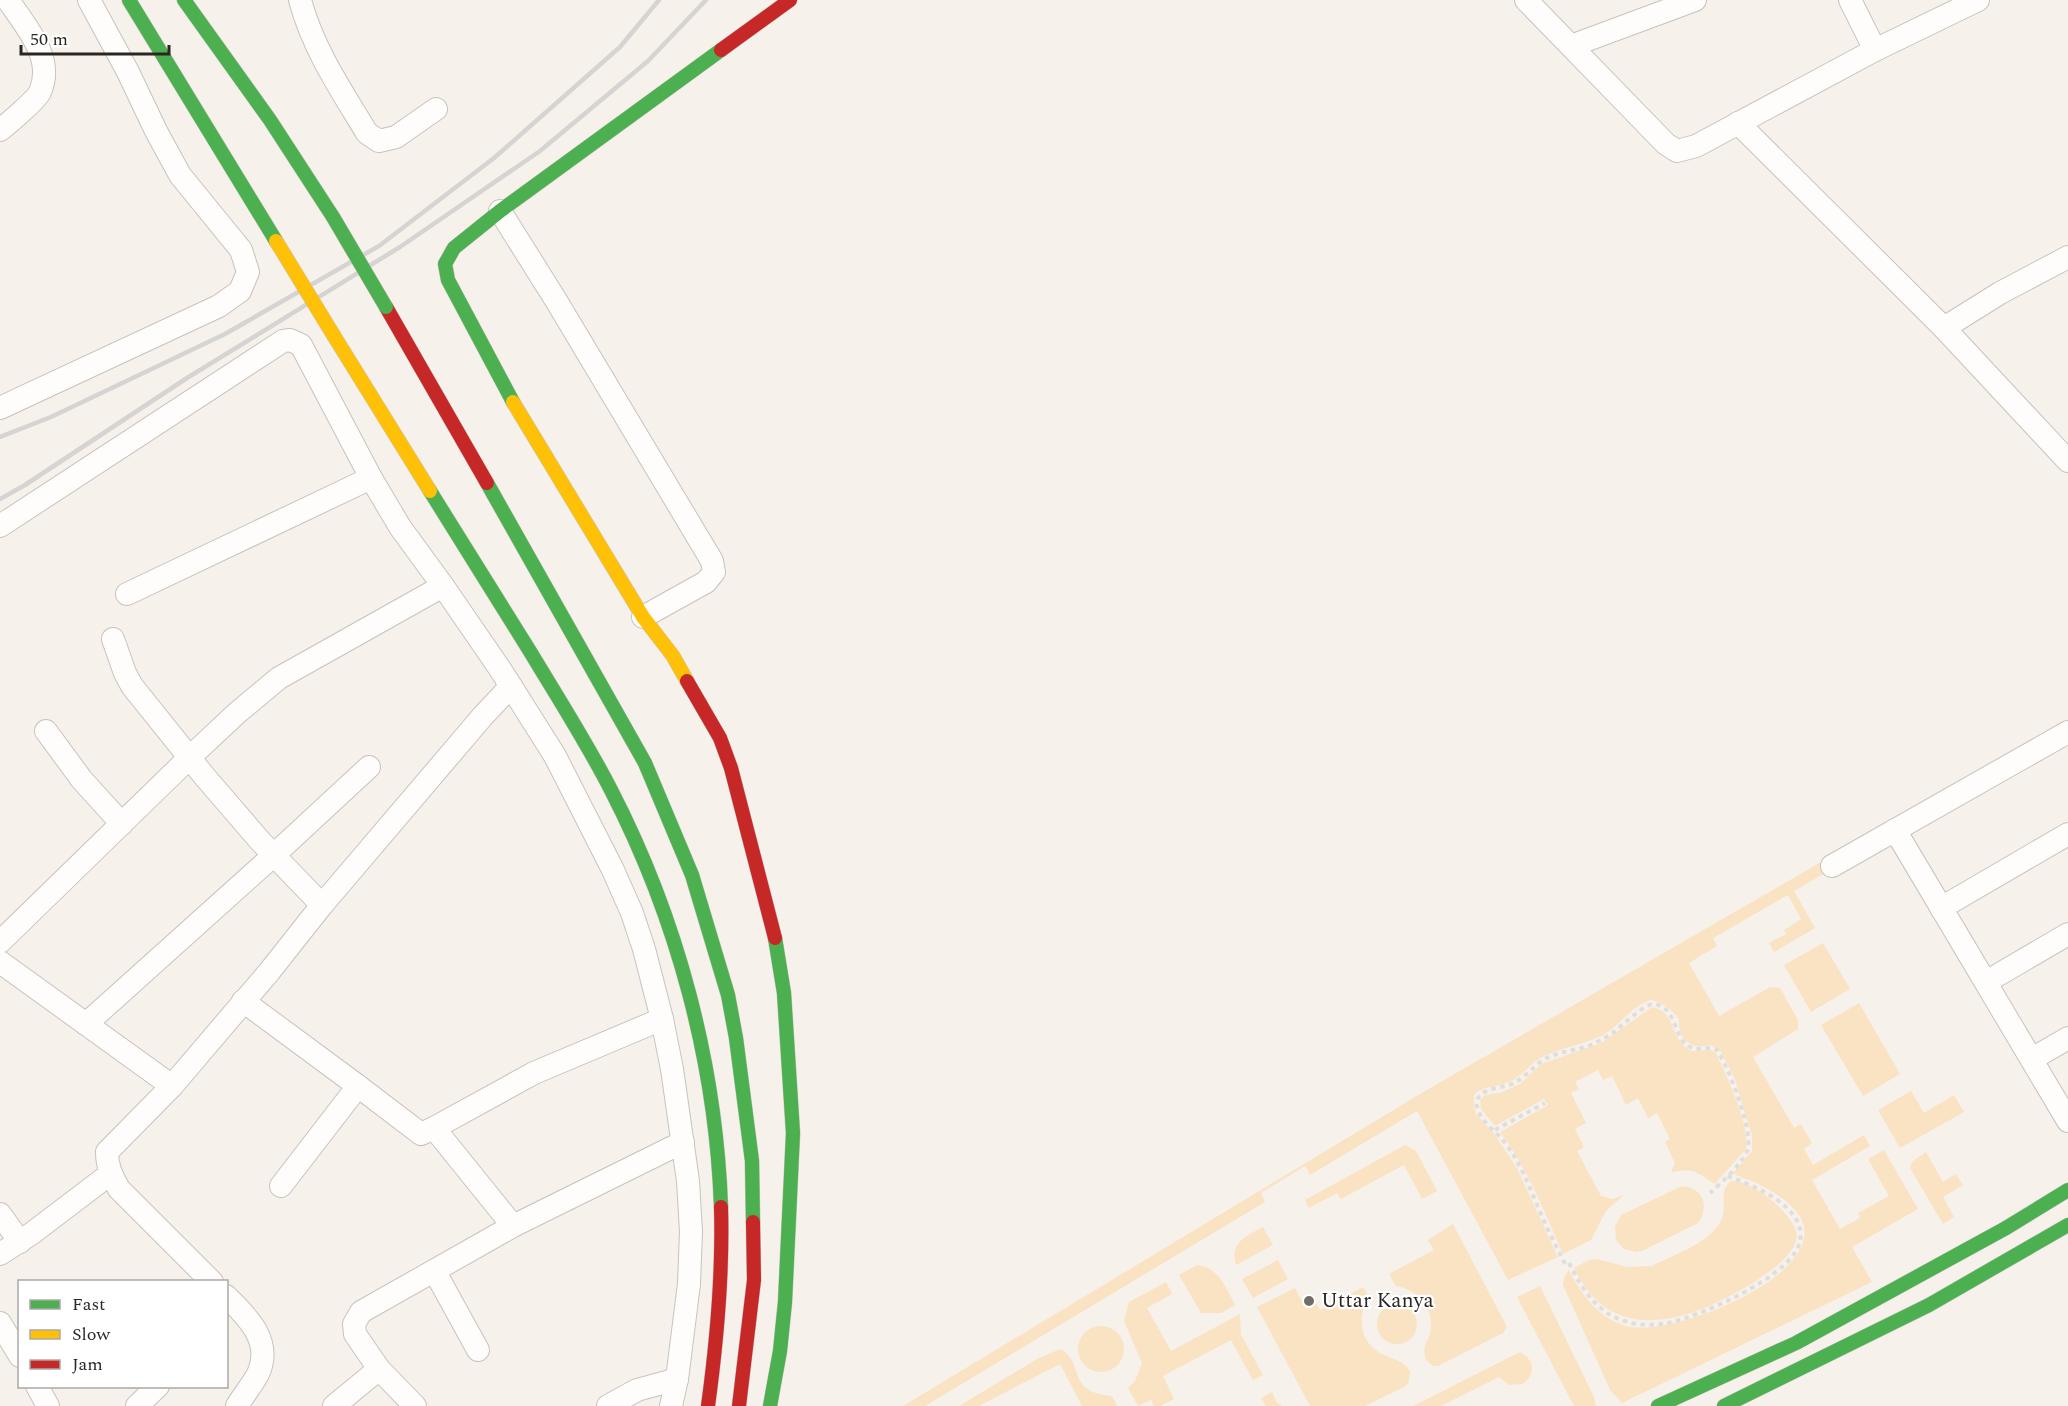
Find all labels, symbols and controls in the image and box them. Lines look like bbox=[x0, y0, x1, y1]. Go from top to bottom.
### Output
scale bar bbox=[21, 18, 170, 56]
text: 50 m bbox=[30, 26, 68, 53]
legend bbox=[18, 1280, 228, 1388]
place label: Uttar Kanya bbox=[1321, 1285, 1435, 1317]
text: Fast bbox=[72, 1291, 105, 1318]
marker: Uttar Kanya bbox=[1302, 1294, 1316, 1308]
text: Slow bbox=[72, 1321, 111, 1348]
text: Jam bbox=[72, 1351, 103, 1378]

